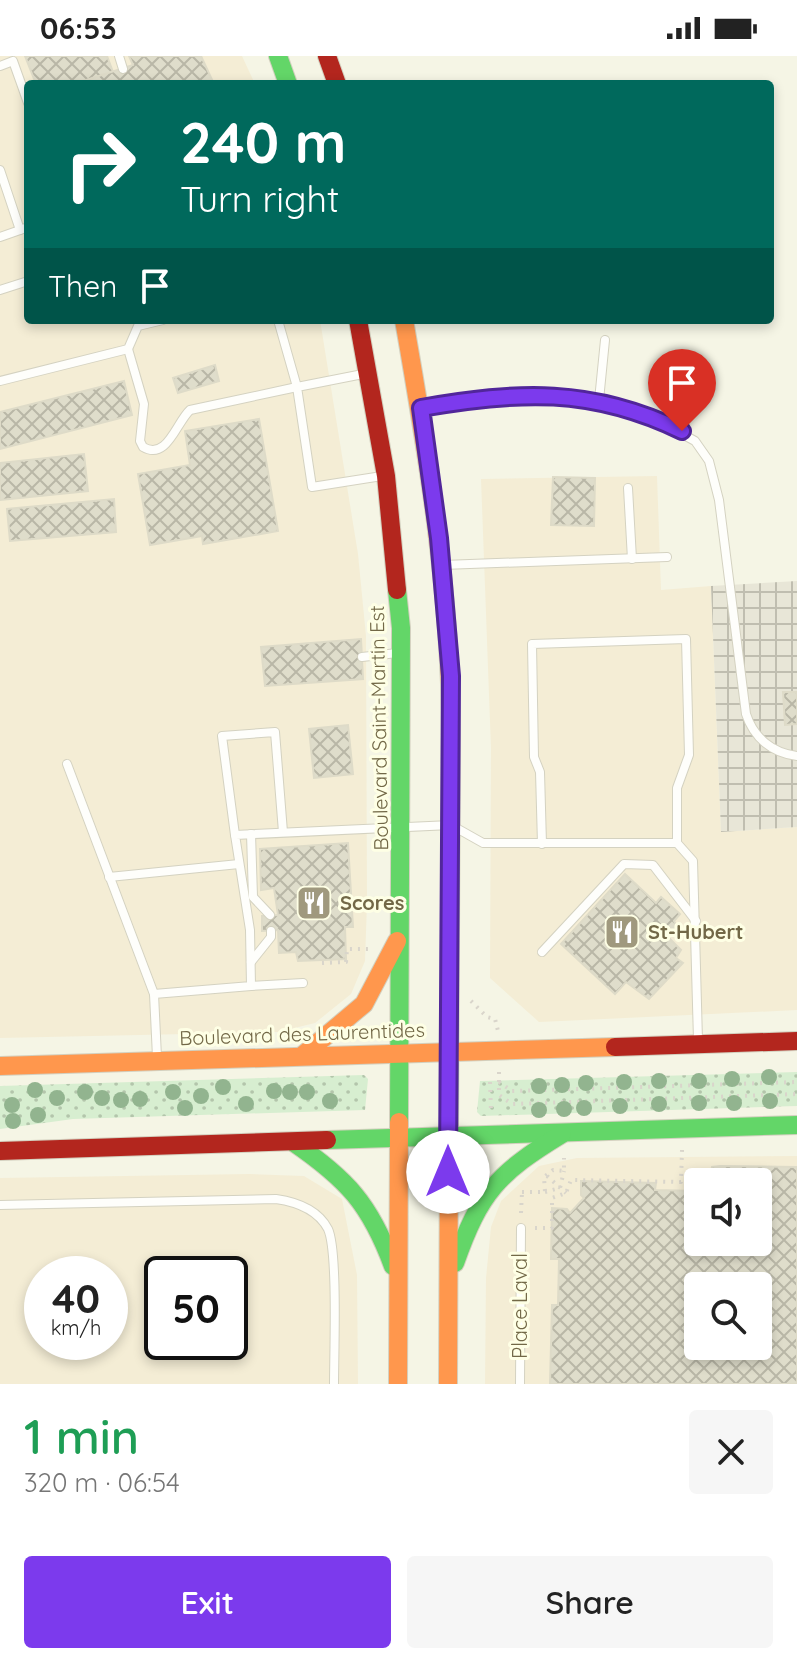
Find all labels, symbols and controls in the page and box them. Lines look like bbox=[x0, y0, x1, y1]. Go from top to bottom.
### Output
text: 06:53 bbox=[40, 9, 117, 47]
text: 240 m bbox=[180, 107, 347, 177]
icon: right bbox=[48, 112, 152, 216]
text: Turn right bbox=[180, 176, 339, 221]
icon: arrive bbox=[133, 264, 177, 308]
text: Then bbox=[48, 267, 117, 305]
pin bbox=[648, 349, 716, 431]
icon: arrive bbox=[660, 361, 704, 405]
street label: Boulevard Saint-Martin Est bbox=[364, 605, 393, 851]
restaurant icon: Scores bbox=[295, 884, 333, 922]
place label: Scores bbox=[340, 890, 405, 915]
restaurant icon: St-Hubert bbox=[603, 913, 641, 951]
place label: St-Hubert bbox=[648, 919, 743, 944]
street label: Boulevard des Laurentides bbox=[179, 1017, 425, 1050]
position arrow bbox=[406, 1130, 490, 1214]
map controls bbox=[684, 1168, 772, 1360]
button: sound bbox=[684, 1168, 772, 1256]
street label: Place Laval bbox=[507, 1253, 532, 1359]
speed limit sign: 50 bbox=[144, 1256, 248, 1360]
button: search bbox=[684, 1272, 772, 1360]
text: 40 bbox=[52, 1273, 100, 1323]
text: km/h bbox=[51, 1315, 101, 1340]
text: 1 min bbox=[24, 1406, 139, 1466]
button: close bbox=[689, 1410, 773, 1494]
text: 320 m · 06:54 bbox=[24, 1466, 180, 1499]
button: Exit bbox=[24, 1556, 391, 1648]
button: Share bbox=[407, 1556, 773, 1648]

